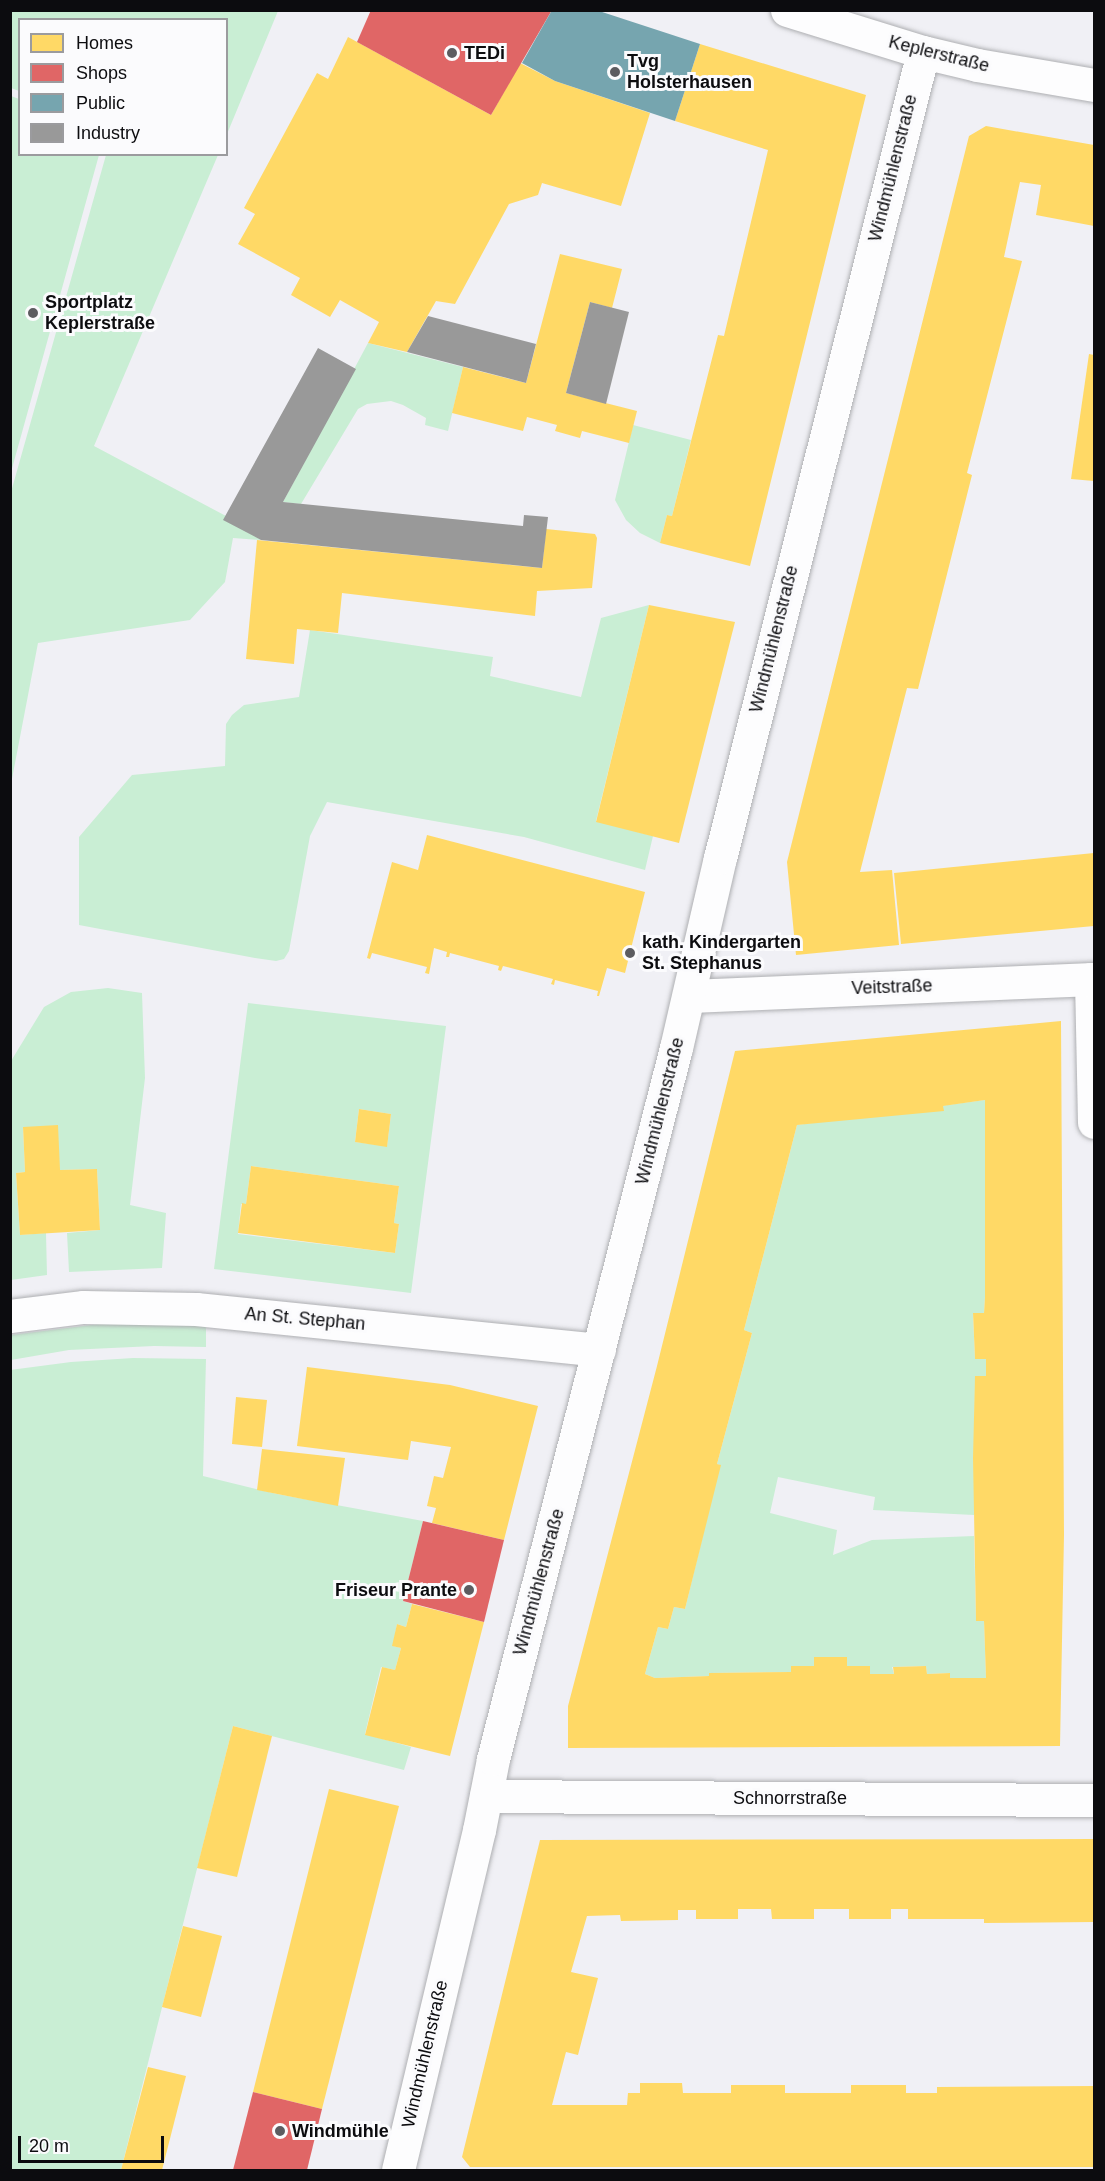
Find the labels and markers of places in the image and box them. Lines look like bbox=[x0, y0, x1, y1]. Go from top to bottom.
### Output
place label: TEDi bbox=[464, 42, 505, 64]
marker: TEDi bbox=[445, 46, 459, 60]
place label: Tvg Holsterhausen bbox=[627, 51, 752, 94]
marker: Tvg Holsterhausen bbox=[608, 65, 622, 79]
place label: Sportplatz Keplerstraße bbox=[45, 292, 155, 334]
marker: Sportplatz Keplerstraße bbox=[26, 306, 40, 320]
place label: kath. Kindergarten St. Stephanus bbox=[642, 932, 801, 974]
marker: kath. Kindergarten St. Stephanus bbox=[623, 946, 637, 960]
place label: Friseur Prante bbox=[335, 1579, 457, 1601]
marker: Friseur Prante bbox=[462, 1583, 476, 1597]
place label: Windmühle bbox=[292, 2120, 389, 2142]
marker: Windmühle bbox=[273, 2124, 287, 2138]

